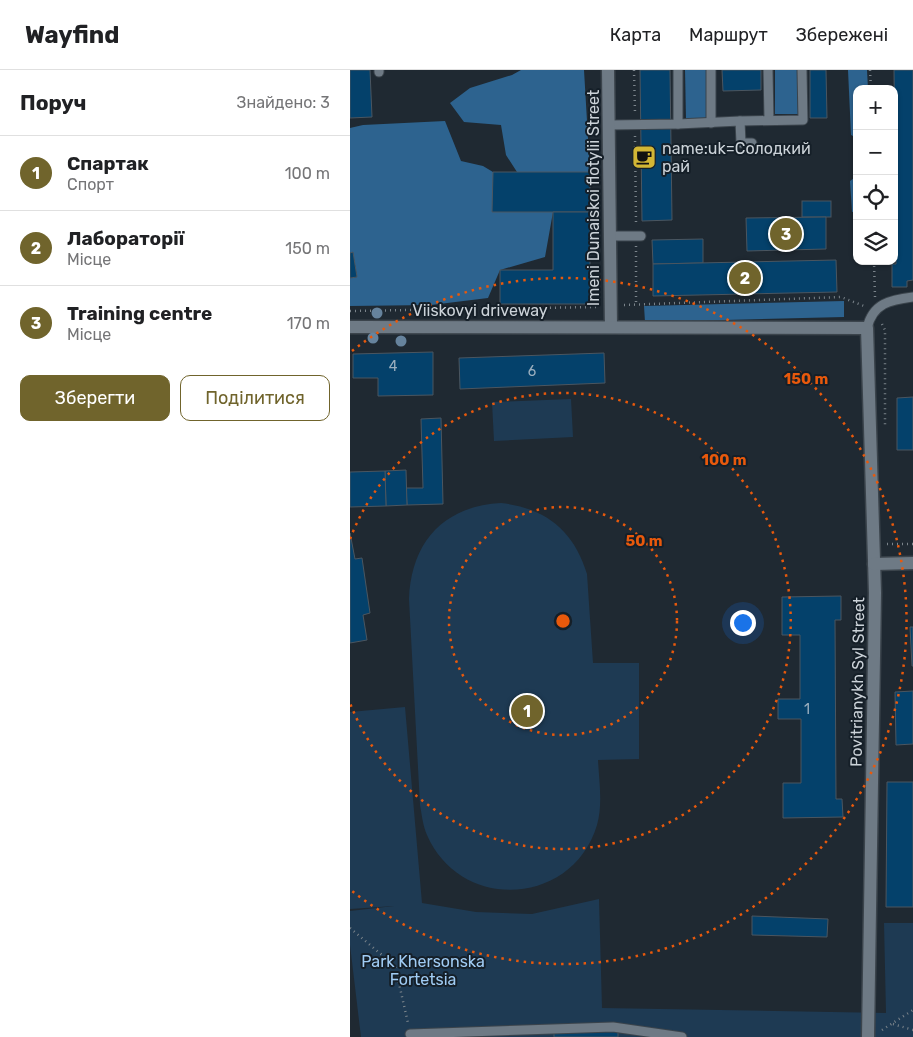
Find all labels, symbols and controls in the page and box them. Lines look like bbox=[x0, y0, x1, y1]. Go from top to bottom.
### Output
text: Wayfind bbox=[25, 21, 119, 49]
text: Карта bbox=[610, 24, 661, 46]
text: Маршрут bbox=[689, 24, 768, 46]
text: Збережені bbox=[796, 24, 888, 46]
map controls bbox=[853, 85, 898, 265]
button: + bbox=[853, 85, 898, 130]
text: Поруч bbox=[20, 90, 86, 115]
street label: Imeni Dunaiskoi flotylii Street bbox=[584, 90, 603, 306]
text: Знайдено: 3 bbox=[237, 93, 330, 112]
button: − bbox=[853, 130, 898, 175]
place label: name:uk=Солодкий рай bbox=[662, 139, 811, 176]
cafe icon: name:uk=Солодкий рай bbox=[631, 144, 657, 170]
text: Спартак bbox=[67, 152, 149, 175]
text: 1 bbox=[32, 164, 40, 183]
text: 100 m bbox=[285, 164, 330, 183]
text: Спорт bbox=[67, 175, 114, 194]
button: locate bbox=[853, 175, 898, 220]
pin: 3 bbox=[770, 215, 802, 253]
button: layers bbox=[853, 220, 898, 265]
text: Лабораторії bbox=[67, 227, 184, 250]
text: 2 bbox=[31, 239, 41, 258]
text: 150 m bbox=[285, 239, 330, 258]
text: Місце bbox=[67, 250, 111, 269]
pin: 2 bbox=[729, 259, 761, 297]
street label: Viiskovyi driveway bbox=[412, 301, 548, 320]
text: Training centre bbox=[67, 302, 212, 325]
text: 3 bbox=[31, 314, 41, 333]
text: 170 m bbox=[287, 314, 330, 333]
text: Місце bbox=[67, 325, 111, 344]
house number: 4 bbox=[389, 358, 398, 375]
house number: 6 bbox=[528, 363, 536, 380]
text: 150 m bbox=[784, 370, 828, 388]
button: Зберегти bbox=[20, 375, 170, 421]
button: Поділитися bbox=[180, 375, 330, 421]
text: 100 m bbox=[702, 451, 746, 469]
text: 50 m bbox=[626, 532, 662, 550]
street label: Povitrianykh Syl Street bbox=[847, 597, 868, 767]
your location bbox=[730, 610, 756, 636]
centre of rings bbox=[554, 612, 572, 630]
pin: 1 bbox=[511, 692, 543, 730]
house number: 1 bbox=[804, 701, 810, 718]
park label: Park Khersonska Fortetsia bbox=[361, 952, 485, 989]

